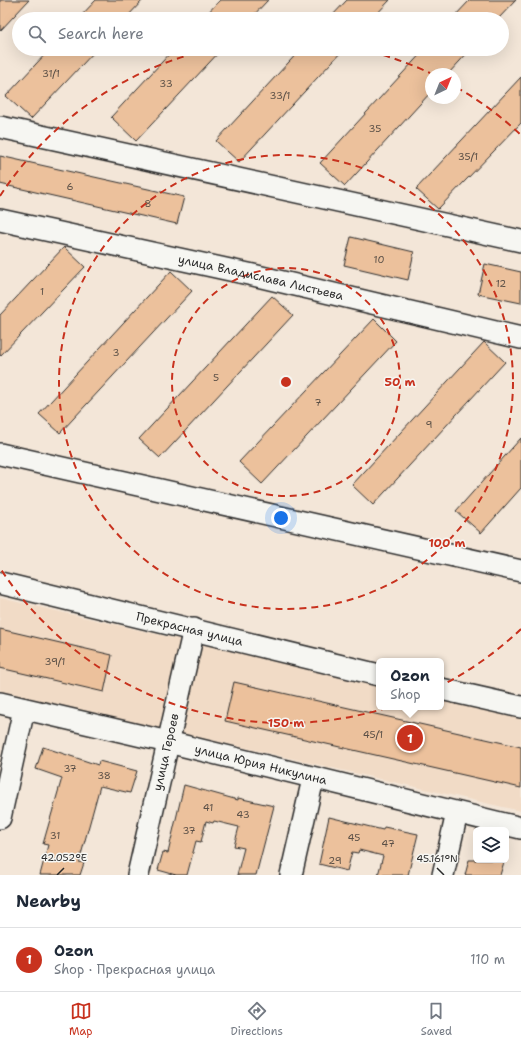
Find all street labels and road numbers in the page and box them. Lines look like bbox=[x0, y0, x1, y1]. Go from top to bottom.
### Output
street label: улица Владислава Листьева bbox=[177, 251, 346, 304]
street label: Прекрасная улица bbox=[134, 608, 245, 650]
street label: улица Героев bbox=[149, 712, 183, 792]
street label: улица Юрия Никулина bbox=[193, 741, 329, 789]

